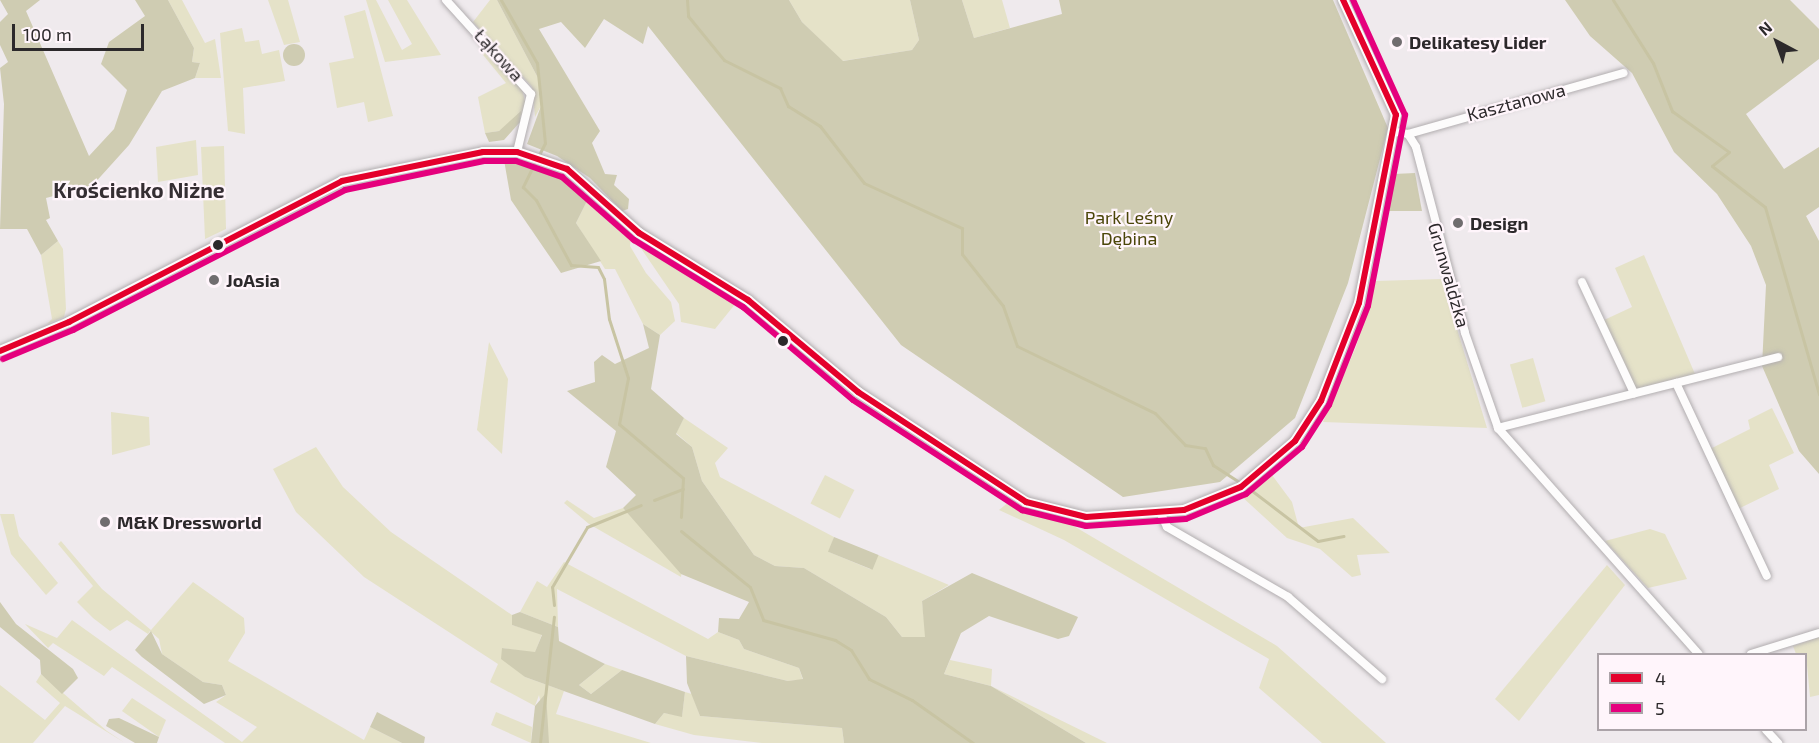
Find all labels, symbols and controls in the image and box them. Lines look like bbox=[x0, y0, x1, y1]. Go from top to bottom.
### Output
scale bar bbox=[15, 12, 147, 50]
north arrow bbox=[1747, 12, 1807, 72]
text: N bbox=[1754, 17, 1775, 39]
text: 100 m bbox=[23, 23, 72, 45]
street label: Łąkowa bbox=[470, 24, 528, 86]
place label: Delikatesy Lider bbox=[1409, 31, 1547, 53]
marker: Delikatesy Lider bbox=[1390, 35, 1404, 49]
street label: Kasztanowa bbox=[1464, 79, 1568, 125]
district label: Krościenko Niżne bbox=[53, 177, 225, 203]
park label: Park Leśny Dębina bbox=[1085, 207, 1173, 250]
place label: Design bbox=[1470, 212, 1528, 234]
marker: Design bbox=[1451, 216, 1465, 230]
street label: Grunwaldzka bbox=[1424, 220, 1474, 330]
unlabelled marker bbox=[212, 239, 224, 251]
place label: JoAsia bbox=[226, 269, 280, 291]
marker: JoAsia bbox=[207, 273, 221, 287]
unlabelled marker bbox=[777, 335, 789, 347]
place label: M&K Dressworld bbox=[117, 511, 262, 533]
marker: M&K Dressworld bbox=[98, 515, 112, 529]
legend bbox=[1597, 653, 1807, 731]
text: 4 bbox=[1655, 667, 1666, 689]
text: 5 bbox=[1655, 697, 1665, 719]

